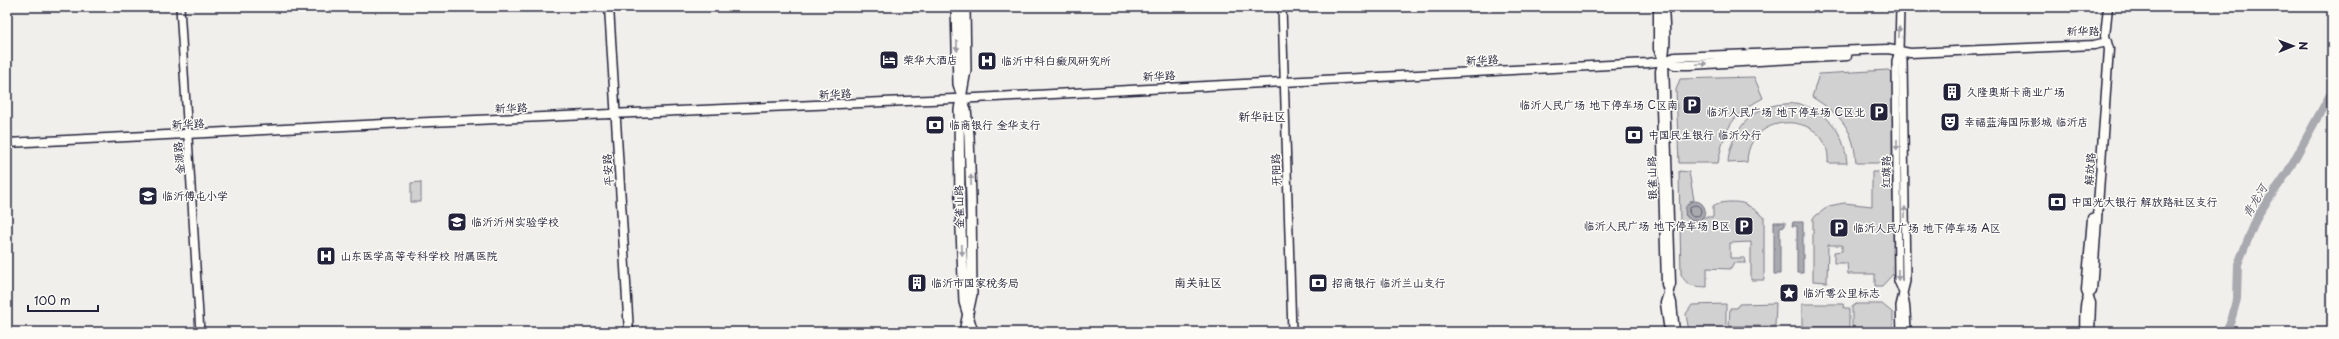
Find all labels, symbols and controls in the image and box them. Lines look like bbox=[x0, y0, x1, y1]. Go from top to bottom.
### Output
street label: 新华路 bbox=[2067, 22, 2100, 39]
one-way arrow bbox=[1896, 26, 1903, 38]
north arrow bbox=[2273, 26, 2313, 66]
one-way arrow bbox=[954, 40, 960, 53]
text: N bbox=[2295, 41, 2312, 51]
hotel icon: 荣华大酒店 bbox=[878, 49, 900, 71]
hospital icon: 临沂中科白癜风研究所 bbox=[976, 50, 998, 72]
street label: 新华路 bbox=[1465, 50, 1499, 69]
place label: 荣华大酒店 bbox=[903, 51, 958, 68]
place label: 临沂中科白癜风研究所 bbox=[1001, 52, 1111, 69]
one-way arrow bbox=[1696, 61, 1708, 68]
street label: 新华路 bbox=[1142, 66, 1176, 85]
building icon: 久隆奥斯卡商业广场 bbox=[1941, 81, 1963, 103]
place label: 久隆奥斯卡商业广场 bbox=[1966, 83, 2065, 100]
street label: 新华路 bbox=[818, 84, 852, 103]
parking icon: 临沂人民广场 地下停车场 C区南 bbox=[1681, 94, 1703, 116]
place label: 临沂人民广场 地下停车场 C区南 bbox=[1519, 96, 1678, 113]
street label: 新华路 bbox=[494, 98, 528, 117]
parking icon: 临沂人民广场 地下停车场 C区北 bbox=[1868, 101, 1890, 123]
place label: 临沂人民广场 地下停车场 C区北 bbox=[1706, 103, 1865, 120]
district label: 新华社区 bbox=[1238, 107, 1286, 125]
theatre icon: 幸福蓝海国际影城 临沂店 bbox=[1939, 111, 1961, 133]
place label: 幸福蓝海国际影城 临沂店 bbox=[1964, 113, 2089, 130]
street label: 新华路 bbox=[171, 114, 205, 133]
bank icon: 临商银行 金华支行 bbox=[924, 114, 946, 136]
place label: 临商银行 金华支行 bbox=[949, 116, 1041, 133]
bank icon: 中国民生银行 临沂分行 bbox=[1623, 124, 1645, 146]
place label: 中国民生银行 临沂分行 bbox=[1648, 126, 1762, 143]
one-way arrow bbox=[1894, 139, 1900, 152]
street label: 金源路 bbox=[169, 141, 188, 175]
street label: 解放路 bbox=[2080, 152, 2099, 186]
street label: 平安路 bbox=[598, 153, 617, 187]
street label: 开阳路 bbox=[1266, 153, 1285, 187]
street label: 银雀山路 bbox=[1643, 156, 1660, 200]
street label: 红旗路 bbox=[1877, 156, 1894, 189]
one-way arrow bbox=[968, 173, 974, 186]
water label: 青龙河 bbox=[2237, 179, 2272, 221]
school or university icon: 临沂傅屯小学 bbox=[137, 185, 159, 207]
street label: 金雀山路 bbox=[950, 185, 967, 229]
place label: 临沂傅屯小学 bbox=[162, 187, 228, 204]
bank icon: 中国光大银行 解放路社区支行 bbox=[2046, 191, 2068, 213]
place label: 中国光大银行 解放路社区支行 bbox=[2071, 193, 2218, 210]
one-way arrow bbox=[1902, 205, 1908, 218]
school or university icon: 临沂沂州实验学校 bbox=[446, 211, 468, 233]
place label: 临沂沂州实验学校 bbox=[471, 213, 559, 230]
parking icon: 临沂人民广场 地下停车场 B区 bbox=[1733, 215, 1755, 237]
place label: 临沂人民广场 地下停车场 B区 bbox=[1584, 217, 1730, 234]
parking icon: 临沂人民广场 地下停车场 A区 bbox=[1828, 217, 1850, 239]
place label: 临沂人民广场 地下停车场 A区 bbox=[1853, 219, 2001, 236]
one-way arrow bbox=[959, 244, 965, 257]
hospital icon: 山东医学高等专科学校 附属医院 bbox=[315, 245, 337, 267]
place label: 山东医学高等专科学校 附属医院 bbox=[340, 247, 498, 264]
one-way arrow bbox=[1895, 269, 1901, 282]
building icon: 临沂市国家税务局 bbox=[906, 272, 928, 294]
bank icon: 招商银行 临沂兰山支行 bbox=[1307, 272, 1329, 294]
district label: 南关社区 bbox=[1174, 273, 1222, 291]
place label: 临沂市国家税务局 bbox=[931, 274, 1019, 291]
place label: 招商银行 临沂兰山支行 bbox=[1332, 274, 1446, 291]
place icon: 临沂零公里标志 bbox=[1778, 282, 1800, 304]
place label: 临沂零公里标志 bbox=[1803, 284, 1880, 301]
scale bar bbox=[28, 287, 98, 313]
text: 100 m bbox=[34, 291, 71, 309]

